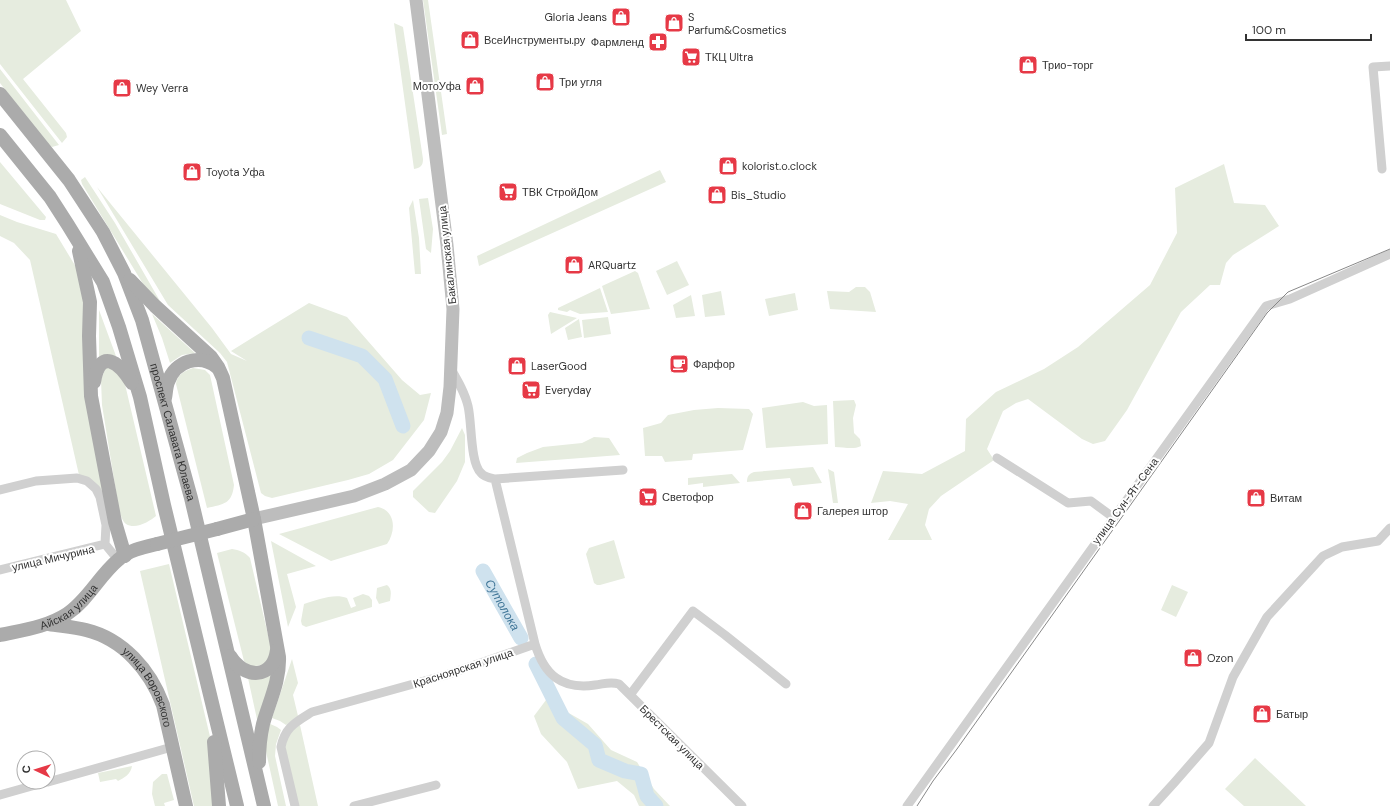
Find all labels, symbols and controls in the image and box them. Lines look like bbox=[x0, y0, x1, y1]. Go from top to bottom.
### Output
shop icon: Gloria Jeans bbox=[610, 6, 632, 28]
place label: Gloria Jeans bbox=[544, 10, 607, 24]
place label: S Parfum&Cosmetics bbox=[688, 10, 787, 37]
shop icon: S Parfum&Cosmetics bbox=[663, 12, 685, 34]
scale bar bbox=[1246, 16, 1371, 42]
text: 100 m bbox=[1252, 22, 1286, 38]
shop icon: ВсеИнструменты.ру bbox=[459, 29, 481, 51]
pharmacy icon: Фармленд bbox=[647, 31, 669, 53]
place label: ВсеИнструменты.ру bbox=[484, 33, 586, 47]
place label: Фармленд bbox=[591, 35, 645, 49]
supermarket icon: ТКЦ Ultra bbox=[680, 46, 702, 68]
place label: ТКЦ Ultra bbox=[705, 50, 753, 64]
shop icon: Трио-торг bbox=[1017, 54, 1039, 76]
place label: Трио-торг bbox=[1042, 58, 1094, 72]
shop icon: Три угля bbox=[534, 71, 556, 93]
shop icon: МотоУфа bbox=[464, 75, 486, 97]
place label: Три угля bbox=[559, 75, 602, 89]
shop icon: Wey Verra bbox=[111, 77, 133, 99]
place label: МотоУфа bbox=[413, 79, 462, 93]
place label: Wey Verra bbox=[136, 81, 188, 95]
shop icon: kolorist.o.clock bbox=[717, 155, 739, 177]
place label: kolorist.o.clock bbox=[742, 159, 817, 173]
shop icon: Toyota Уфа bbox=[181, 161, 203, 183]
place label: Toyota Уфа bbox=[206, 165, 265, 179]
supermarket icon: ТВК СтройДом bbox=[497, 181, 519, 203]
shop icon: Bis_Studio bbox=[706, 184, 728, 206]
place label: ТВК СтройДом bbox=[522, 185, 598, 199]
place label: Bis_Studio bbox=[731, 188, 786, 202]
street label: Бакалинская улица bbox=[435, 204, 459, 305]
shop icon: ARQuartz bbox=[563, 254, 585, 276]
place label: ARQuartz bbox=[588, 258, 636, 272]
cafe icon: Фарфор bbox=[668, 353, 690, 375]
shop icon: LaserGood bbox=[506, 355, 528, 377]
place label: Фарфор bbox=[693, 357, 735, 371]
place label: LaserGood bbox=[531, 359, 587, 373]
street label: проспект Салавата Юлаева bbox=[147, 362, 199, 503]
supermarket icon: Everyday bbox=[520, 379, 542, 401]
place label: Everyday bbox=[545, 383, 592, 397]
street label: улица Сун-Ят-Сена bbox=[1089, 454, 1162, 547]
supermarket icon: Светофор bbox=[637, 486, 659, 508]
shop icon: Витам bbox=[1245, 487, 1267, 509]
place label: Светофор bbox=[662, 490, 714, 504]
place label: Витам bbox=[1270, 491, 1302, 505]
shop icon: Галерея штор bbox=[792, 500, 814, 522]
place label: Галерея штор bbox=[817, 504, 888, 518]
street label: улица Мичурина bbox=[10, 542, 96, 574]
water label: Сутолока bbox=[481, 576, 523, 634]
street label: Айская улица bbox=[38, 581, 101, 633]
street label: улица Воровского bbox=[120, 644, 175, 728]
street label: Красноярская улица bbox=[411, 645, 516, 691]
shop icon: Ozon bbox=[1182, 647, 1204, 669]
place label: Ozon bbox=[1207, 651, 1233, 665]
street label: Брестская улица bbox=[637, 702, 708, 773]
shop icon: Батыр bbox=[1251, 703, 1273, 725]
place label: Батыр bbox=[1276, 707, 1308, 721]
north arrow bbox=[16, 750, 56, 790]
text: С bbox=[19, 765, 33, 774]

